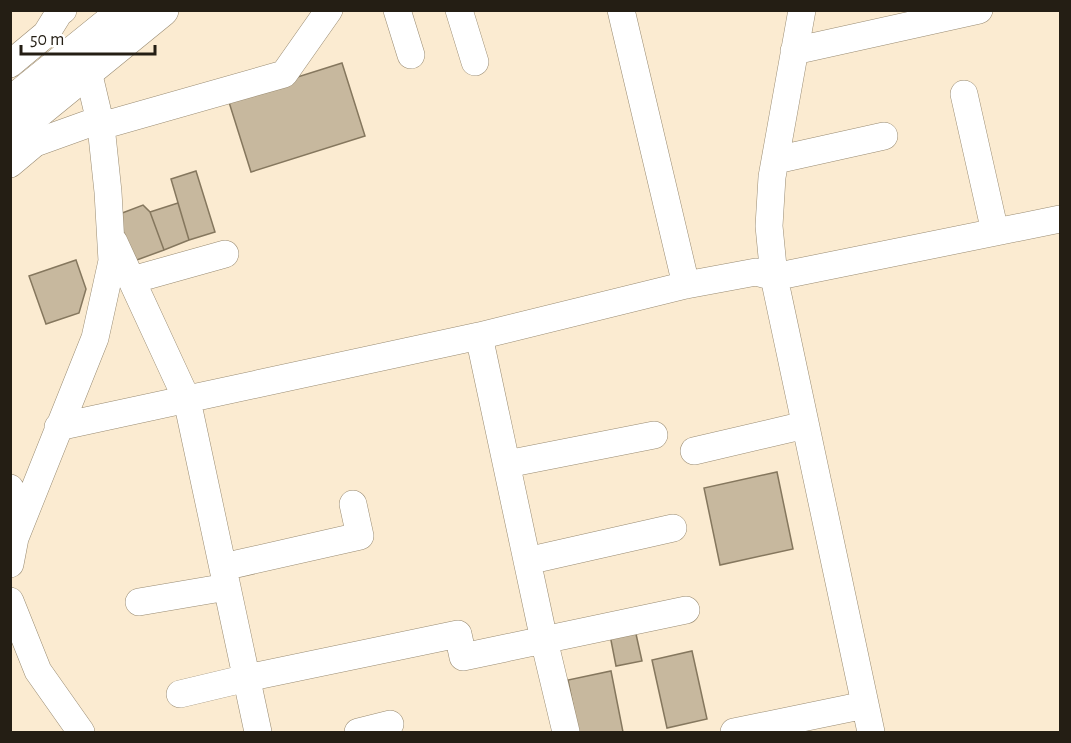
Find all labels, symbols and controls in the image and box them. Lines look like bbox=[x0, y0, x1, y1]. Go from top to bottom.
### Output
scale bar bbox=[21, 18, 154, 56]
text: 50 m bbox=[30, 31, 64, 49]

